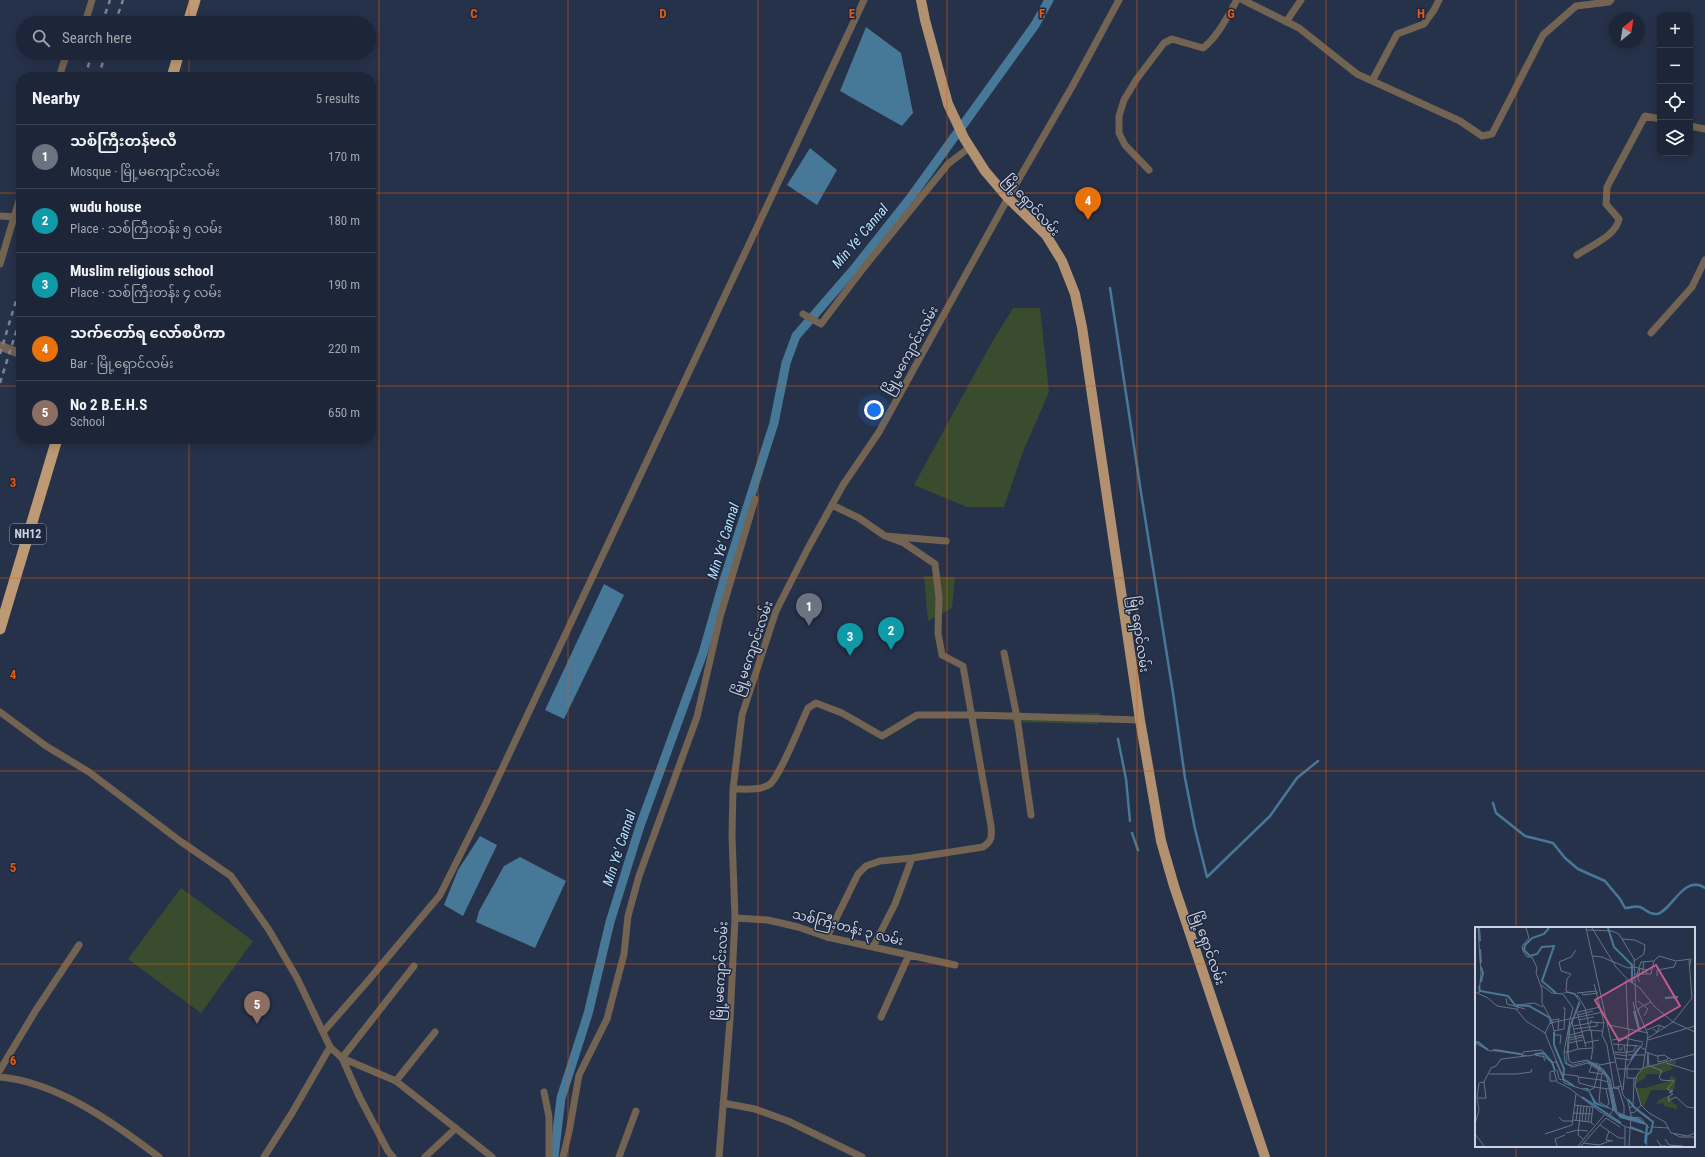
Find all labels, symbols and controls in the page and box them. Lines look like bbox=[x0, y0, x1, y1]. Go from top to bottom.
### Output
text: C bbox=[470, 6, 478, 21]
text: D bbox=[659, 6, 667, 21]
text: E bbox=[849, 6, 856, 21]
text: F bbox=[1039, 6, 1045, 21]
text: G bbox=[1227, 6, 1235, 21]
text: H bbox=[1417, 6, 1425, 21]
north arrow bbox=[1609, 12, 1645, 48]
map controls bbox=[1657, 12, 1693, 156]
button: + bbox=[1657, 12, 1693, 48]
search box bbox=[16, 16, 376, 60]
icon: search bbox=[30, 27, 52, 49]
text: Search here bbox=[62, 29, 132, 47]
button: − bbox=[1657, 48, 1693, 84]
button: locate bbox=[1657, 84, 1693, 120]
text: Nearby bbox=[32, 88, 80, 108]
text: 5 results bbox=[316, 91, 360, 106]
button: layers bbox=[1657, 120, 1693, 156]
text: သစ်ကြီးတန်ဗလီ bbox=[70, 132, 177, 150]
text: 1 bbox=[42, 149, 48, 164]
text: 170 m bbox=[328, 149, 360, 164]
text: Mosque · မြို့မကျောင်းလမ်း bbox=[70, 164, 220, 179]
street label: မြို့ရှောင်လမ်း bbox=[998, 171, 1064, 241]
pin: 4 bbox=[1075, 187, 1101, 220]
text: wudu house bbox=[70, 198, 141, 216]
water label: Min Ye' Cannal bbox=[829, 200, 892, 271]
text: 2 bbox=[42, 213, 48, 228]
text: 180 m bbox=[328, 213, 360, 228]
text: Place · သစ်ကြီးတန်း ၅ လမ်း bbox=[70, 221, 222, 236]
text: Muslim religious school bbox=[70, 262, 214, 280]
text: 3 bbox=[42, 277, 48, 292]
text: 190 m bbox=[328, 277, 360, 292]
text: Place · သစ်ကြီးတန်း ၄ လမ်း bbox=[70, 285, 222, 300]
street label: မြို့မကျောင်းလမ်း bbox=[879, 303, 944, 399]
text: သက်တော်ရ လော်စပီကာ bbox=[70, 324, 225, 342]
text: 4 bbox=[42, 341, 48, 356]
text: 220 m bbox=[328, 341, 360, 356]
text: Bar · မြို့ရှောင်လမ်း bbox=[70, 356, 173, 371]
text: No 2 B.E.H.S bbox=[70, 396, 147, 414]
your location bbox=[864, 400, 884, 420]
text: 5 bbox=[42, 405, 48, 420]
text: 650 m bbox=[328, 405, 360, 420]
text: School bbox=[70, 414, 105, 429]
text: 3 bbox=[10, 475, 16, 490]
water label: Min Ye' Cannal bbox=[704, 500, 742, 581]
road number: NH12 bbox=[10, 524, 46, 544]
pin: 1 bbox=[796, 593, 822, 626]
street label: မြို့ရှောင်လမ်း bbox=[1124, 595, 1153, 674]
street label: မြို့မကျောင်းလမ်း bbox=[728, 598, 779, 699]
pin: 2 bbox=[878, 617, 904, 650]
pin: 3 bbox=[837, 623, 863, 656]
text: 4 bbox=[10, 667, 17, 682]
water label: Min Ye' Cannal bbox=[599, 807, 639, 888]
text: 5 bbox=[10, 860, 17, 875]
street label: သစ်ကြီးတန်း ၃ လမ်း bbox=[790, 905, 905, 951]
street label: မြို့ရှောင်လမ်း bbox=[1186, 909, 1229, 988]
street label: မြို့မကျောင်းလမ်း bbox=[709, 921, 734, 1021]
inset map bbox=[1475, 927, 1695, 1147]
pin: 5 bbox=[244, 991, 270, 1024]
text: 6 bbox=[10, 1053, 17, 1068]

